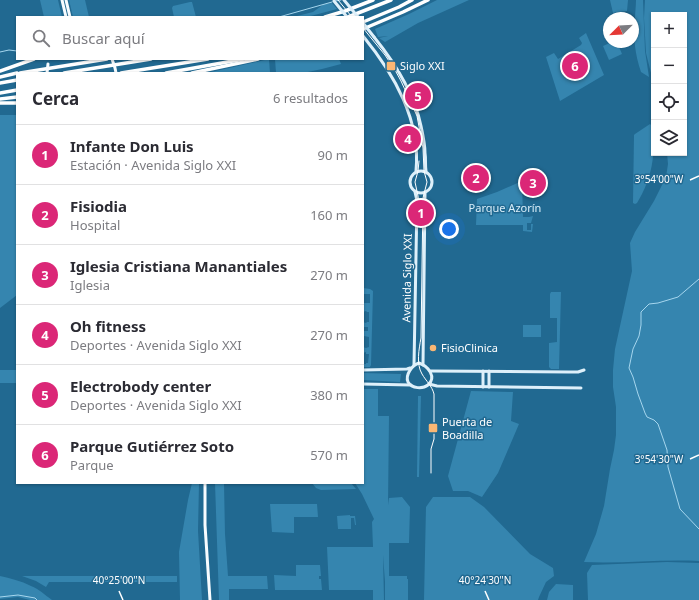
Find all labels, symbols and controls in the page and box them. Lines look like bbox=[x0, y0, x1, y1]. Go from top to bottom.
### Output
north arrow bbox=[603, 12, 639, 48]
map controls bbox=[651, 12, 687, 156]
button: + bbox=[651, 12, 687, 48]
search box bbox=[16, 16, 364, 60]
icon: search bbox=[30, 27, 52, 49]
text: Buscar aquí bbox=[62, 28, 145, 48]
button: − bbox=[651, 48, 687, 84]
pin: 6 bbox=[562, 51, 588, 81]
place label: Siglo XXI bbox=[400, 58, 445, 73]
marker: Siglo XXI bbox=[385, 60, 397, 72]
pin: 5 bbox=[405, 81, 431, 111]
button: locate bbox=[651, 84, 687, 120]
text: Cerca bbox=[32, 87, 79, 110]
text: 6 resultados bbox=[273, 89, 348, 107]
button: layers bbox=[651, 120, 687, 156]
pin: 4 bbox=[395, 124, 421, 154]
text: Infante Don Luis bbox=[70, 136, 194, 156]
text: 1 bbox=[41, 146, 49, 164]
text: 90 m bbox=[318, 146, 348, 164]
text: Estación · Avenida Siglo XXI bbox=[70, 156, 236, 174]
pin: 2 bbox=[463, 163, 489, 193]
pin: 3 bbox=[520, 168, 546, 198]
text: 3°54'00"W bbox=[635, 172, 684, 186]
text: Fisiodia bbox=[70, 196, 127, 216]
pin: 1 bbox=[408, 198, 434, 228]
park label: Parque Azorín bbox=[469, 200, 541, 215]
text: 2 bbox=[41, 206, 49, 224]
text: 160 m bbox=[310, 206, 348, 224]
text: Hospital bbox=[70, 216, 120, 234]
your location bbox=[439, 219, 459, 239]
street label: Avenida Siglo XXI bbox=[398, 233, 415, 323]
text: Iglesia Cristiana Manantiales bbox=[70, 256, 287, 276]
text: 3 bbox=[41, 266, 49, 284]
text: 270 m bbox=[310, 266, 348, 284]
text: Iglesia bbox=[70, 276, 110, 294]
text: Oh fitness bbox=[70, 316, 146, 336]
text: 4 bbox=[41, 326, 49, 344]
text: 270 m bbox=[310, 326, 348, 344]
text: Deportes · Avenida Siglo XXI bbox=[70, 336, 242, 354]
place label: FisioClinica bbox=[441, 340, 498, 355]
marker: FisioClinica bbox=[428, 343, 438, 353]
text: Electrobody center bbox=[70, 376, 211, 396]
text: 5 bbox=[41, 386, 49, 404]
text: 380 m bbox=[310, 386, 348, 404]
text: Deportes · Avenida Siglo XXI bbox=[70, 396, 242, 414]
place label: Puerta de Boadilla bbox=[442, 414, 492, 442]
marker: Puerta de Boadilla bbox=[427, 422, 439, 434]
text: Parque Gutiérrez Soto bbox=[70, 436, 234, 456]
text: 6 bbox=[41, 446, 49, 464]
text: 570 m bbox=[310, 446, 348, 464]
text: 3°54'30"W bbox=[635, 452, 684, 466]
text: Parque bbox=[70, 456, 114, 474]
text: 40°25'00"N bbox=[93, 573, 145, 587]
text: 40°24'30"N bbox=[459, 573, 511, 587]

